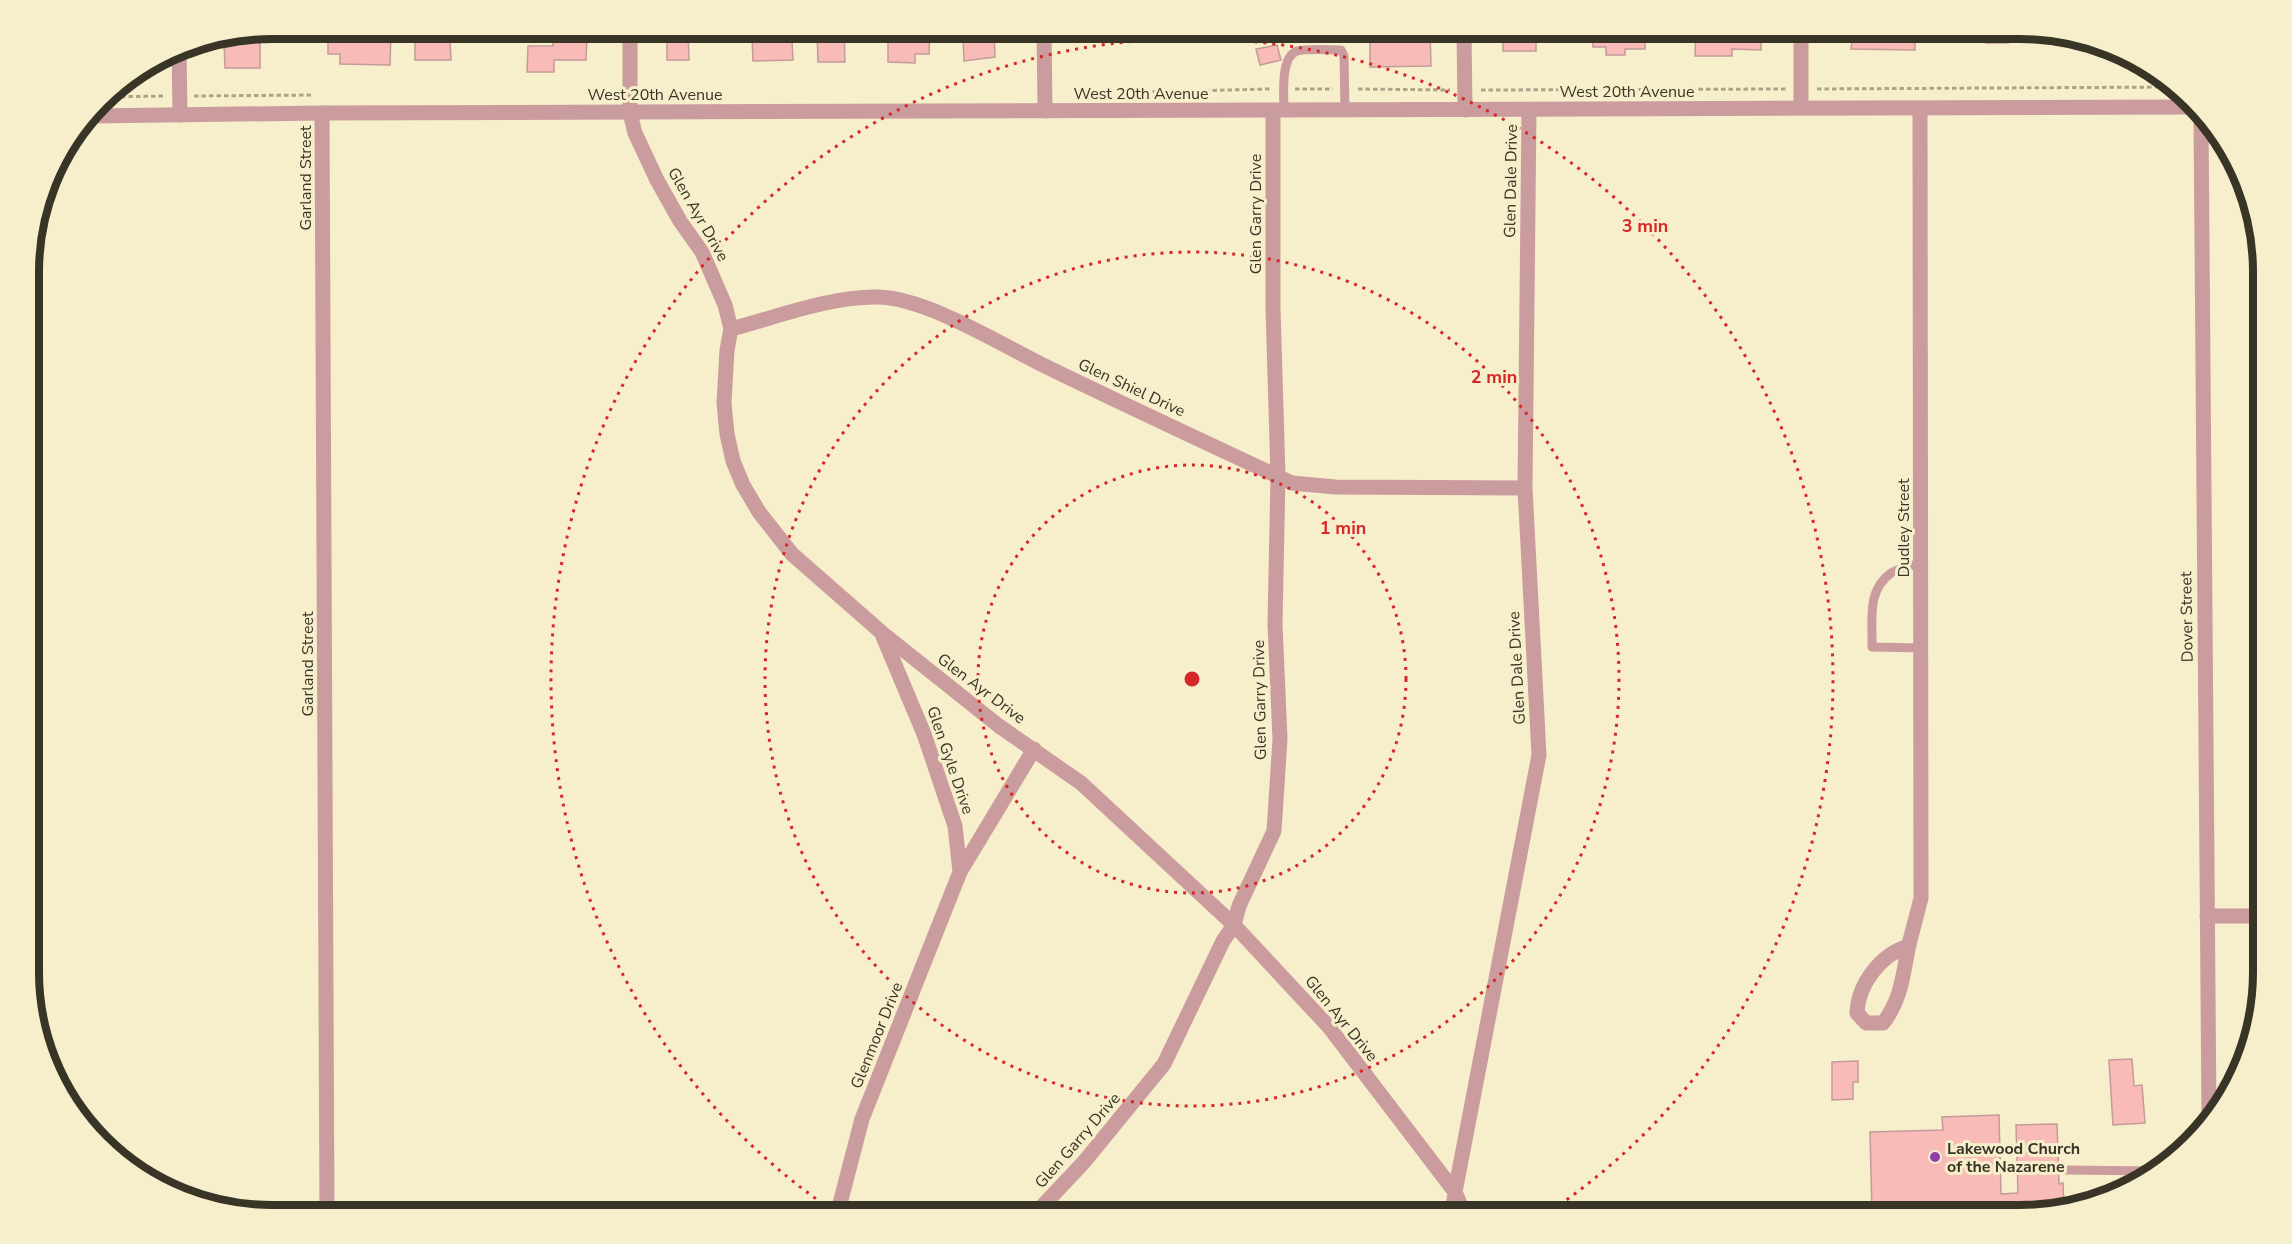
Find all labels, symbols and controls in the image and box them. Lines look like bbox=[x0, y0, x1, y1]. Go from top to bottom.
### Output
street label: West 20th Avenue bbox=[1560, 81, 1694, 103]
street label: West 20th Avenue bbox=[1074, 83, 1208, 105]
street label: West 20th Avenue bbox=[588, 84, 722, 106]
street label: Glen Dale Drive bbox=[1499, 124, 1523, 238]
street label: Garland Street bbox=[295, 125, 317, 231]
street label: Glen Garry Drive bbox=[1245, 154, 1267, 274]
street label: Glen Ayr Drive bbox=[662, 163, 734, 266]
text: 3 min bbox=[1622, 214, 1668, 238]
street label: Glen Shiel Drive bbox=[1074, 353, 1189, 422]
text: 2 min bbox=[1471, 365, 1517, 389]
street label: Dudley Street bbox=[1893, 478, 1915, 578]
text: 1 min bbox=[1320, 516, 1366, 540]
street label: Dover Street bbox=[2175, 571, 2199, 663]
street label: Garland Street bbox=[297, 611, 319, 717]
street label: Glen Dale Drive bbox=[1503, 611, 1531, 725]
street label: Glen Garry Drive bbox=[1248, 640, 1272, 760]
street label: Glen Ayr Drive bbox=[933, 648, 1030, 729]
centre of rings bbox=[1182, 669, 1202, 689]
street label: Glen Gyle Drive bbox=[921, 703, 979, 817]
street label: Glen Ayr Drive bbox=[1300, 971, 1383, 1066]
street label: Glenmoor Drive bbox=[846, 979, 908, 1092]
street label: Glen Garry Drive bbox=[1030, 1088, 1126, 1193]
place label: Lakewood Church of the Nazarene bbox=[1947, 1138, 2080, 1178]
marker: Lakewood Church of the Nazarene bbox=[1928, 1150, 1942, 1164]

